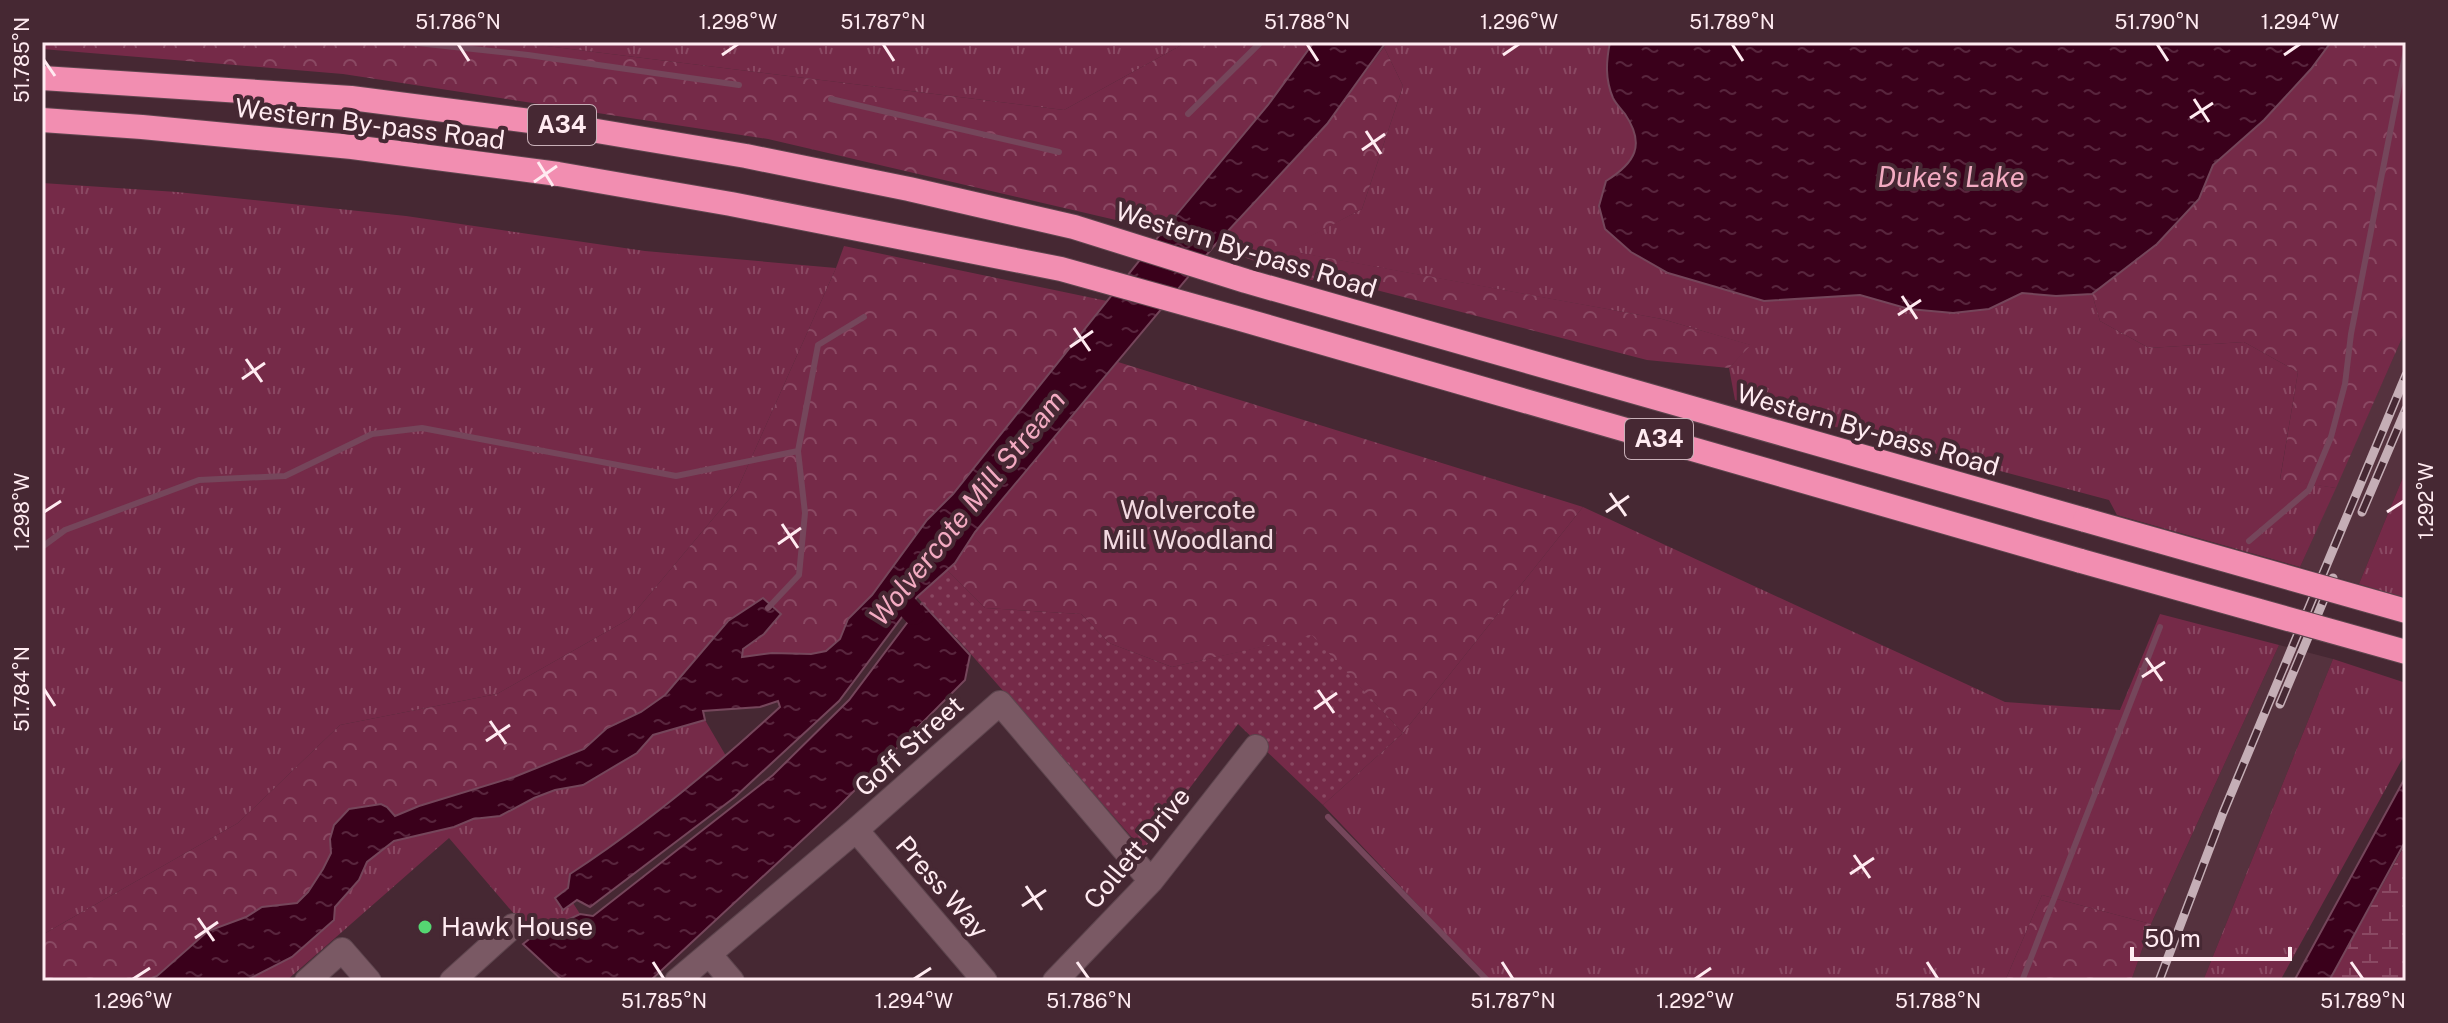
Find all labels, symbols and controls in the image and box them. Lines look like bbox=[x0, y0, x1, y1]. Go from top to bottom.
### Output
text: 51.786°N bbox=[415, 10, 501, 34]
text: 1.298°W bbox=[699, 10, 777, 34]
text: 51.787°N bbox=[841, 10, 925, 34]
text: 51.788°N bbox=[1264, 10, 1350, 34]
text: 1.296°W bbox=[1480, 10, 1558, 34]
text: 51.789°N bbox=[1689, 10, 1775, 34]
text: 51.790°N bbox=[2115, 10, 2200, 34]
text: 1.294°W bbox=[2261, 10, 2339, 34]
text: 51.785°N bbox=[10, 17, 34, 103]
street label: Western By-pass Road bbox=[233, 92, 507, 155]
road number: A34 bbox=[528, 105, 596, 145]
water label: Duke's Lake bbox=[1877, 160, 2025, 193]
street label: Western By-pass Road bbox=[1112, 195, 1381, 304]
street label: Western By-pass Road bbox=[1733, 377, 2003, 482]
water label: Wolvercote Mill Stream bbox=[862, 384, 1072, 632]
road number: A34 bbox=[1625, 419, 1693, 459]
text: 1.292°W bbox=[2414, 462, 2438, 540]
text: 1.298°W bbox=[10, 473, 34, 551]
park label: Wolvercote Mill Woodland bbox=[1102, 494, 1274, 555]
text: 51.784°N bbox=[10, 646, 34, 732]
street label: Goff Street bbox=[848, 689, 969, 802]
street label: Collett Drive bbox=[1077, 781, 1196, 915]
street label: Press Way bbox=[890, 829, 995, 944]
place label: Hawk House bbox=[441, 911, 593, 942]
scale bar bbox=[2132, 911, 2290, 961]
marker: Hawk House bbox=[416, 918, 434, 936]
text: 50 m bbox=[2144, 924, 2201, 952]
text: 1.296°W bbox=[94, 989, 172, 1013]
text: 51.785°N bbox=[621, 989, 707, 1013]
text: 1.294°W bbox=[875, 989, 953, 1013]
text: 51.786°N bbox=[1046, 989, 1132, 1013]
text: 51.787°N bbox=[1471, 989, 1555, 1013]
text: 1.292°W bbox=[1656, 989, 1734, 1013]
text: 51.788°N bbox=[1895, 989, 1981, 1013]
text: 51.789°N bbox=[2320, 989, 2406, 1013]

